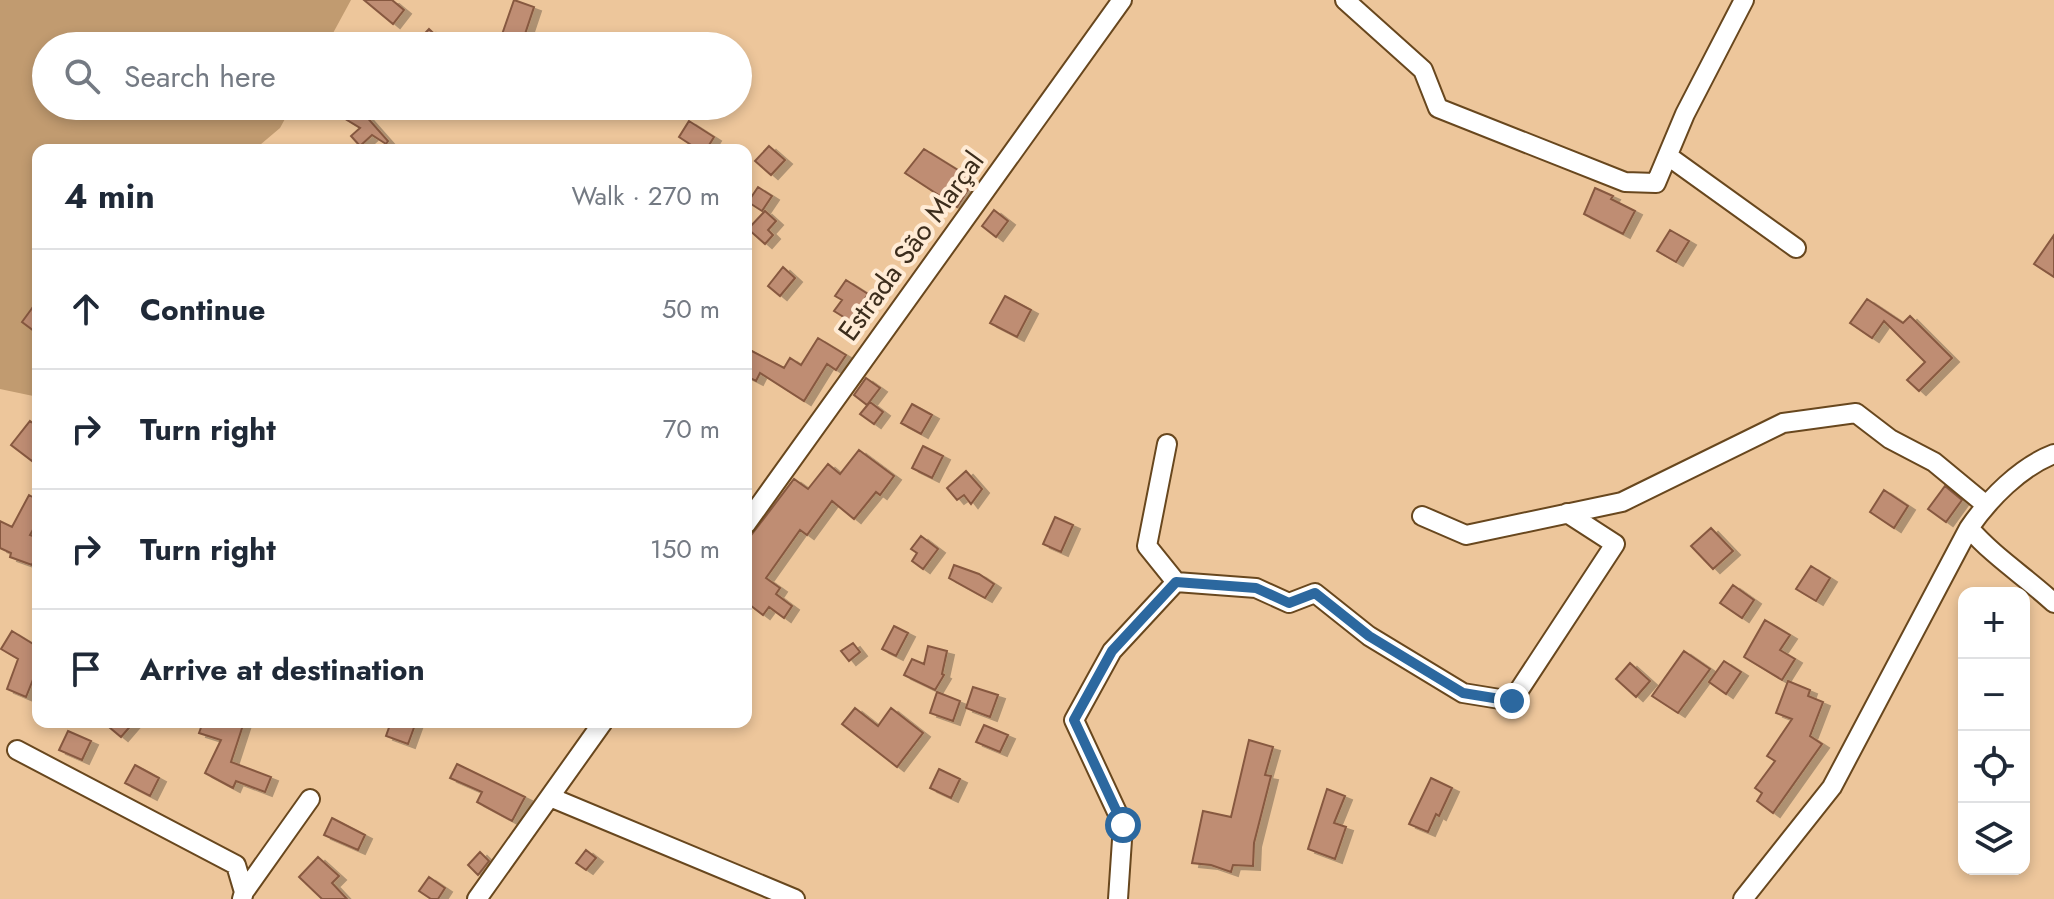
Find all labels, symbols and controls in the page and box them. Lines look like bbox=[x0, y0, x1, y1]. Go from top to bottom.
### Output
search box bbox=[32, 32, 752, 120]
icon: search bbox=[60, 54, 104, 98]
text: Search here bbox=[124, 55, 276, 98]
street label: Estrada São Marçal bbox=[828, 143, 994, 349]
text: 4 min bbox=[64, 172, 155, 221]
text: Walk · 270 m bbox=[571, 177, 720, 215]
icon: ahead bbox=[64, 287, 108, 331]
text: Continue bbox=[140, 288, 266, 331]
text: 50 m bbox=[662, 290, 720, 328]
icon: right bbox=[64, 407, 108, 451]
text: Turn right bbox=[140, 408, 276, 451]
text: 70 m bbox=[663, 410, 720, 448]
icon: right bbox=[64, 527, 108, 571]
text: Turn right bbox=[140, 528, 276, 571]
text: 150 m bbox=[650, 530, 720, 568]
map controls bbox=[1958, 587, 2030, 875]
button: + bbox=[1958, 587, 2030, 659]
icon: arrive bbox=[64, 647, 108, 691]
text: Arrive at destination bbox=[140, 648, 425, 691]
button: − bbox=[1958, 659, 2030, 731]
route end bbox=[1494, 683, 1530, 719]
button: locate bbox=[1958, 731, 2030, 803]
button: layers bbox=[1958, 803, 2030, 875]
route start bbox=[1105, 807, 1141, 843]

